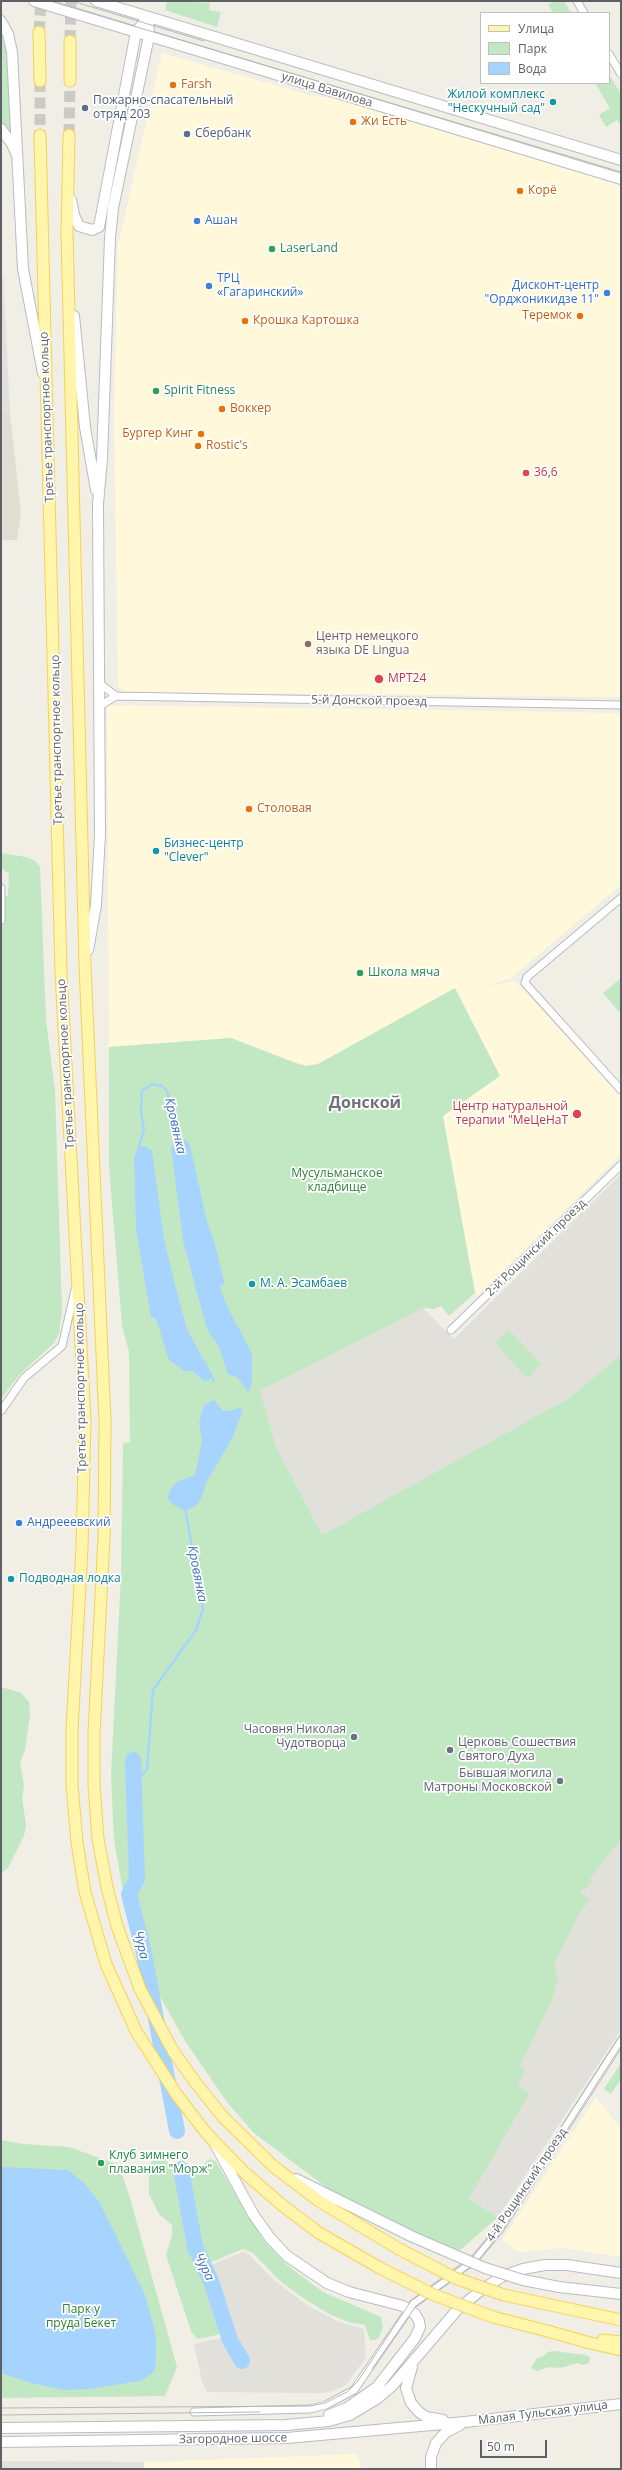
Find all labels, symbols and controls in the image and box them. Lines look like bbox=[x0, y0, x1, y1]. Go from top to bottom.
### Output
legend bbox=[480, 12, 610, 84]
text: Улица bbox=[518, 20, 554, 37]
text: Парк bbox=[518, 40, 547, 57]
text: Вода bbox=[518, 60, 547, 77]
street label: улица Вавилова bbox=[280, 69, 374, 111]
place label: Farsh bbox=[181, 78, 212, 92]
marker: Farsh bbox=[168, 80, 178, 90]
place label: Жилой комплекс "Нескучный сад" bbox=[447, 88, 545, 116]
place label: Пожарно-спасательный отряд 203 bbox=[93, 94, 234, 122]
marker: Жилой комплекс "Нескучный сад" bbox=[548, 97, 558, 107]
marker: Пожарно-спасательный отряд 203 bbox=[80, 103, 90, 113]
place label: Жи Есть bbox=[361, 115, 407, 129]
marker: Жи Есть bbox=[348, 117, 358, 127]
place label: Сбербанк bbox=[195, 127, 251, 141]
marker: Сбербанк bbox=[182, 129, 192, 139]
place label: Корё bbox=[528, 184, 557, 198]
marker: Корё bbox=[515, 186, 525, 196]
place label: Ашан bbox=[205, 214, 238, 228]
marker: Ашан bbox=[192, 216, 202, 226]
place label: LaserLand bbox=[280, 242, 338, 256]
marker: LaserLand bbox=[267, 244, 277, 254]
place label: ТРЦ «Гагаринский» bbox=[217, 272, 303, 300]
place label: Дисконт-центр "Орджоникидзе 11" bbox=[485, 279, 599, 307]
marker: ТРЦ «Гагаринский» bbox=[204, 281, 214, 291]
marker: Дисконт-центр "Орджоникидзе 11" bbox=[602, 288, 612, 298]
place label: Теремок bbox=[522, 309, 572, 323]
marker: Теремок bbox=[575, 311, 585, 321]
place label: Крошка Картошка bbox=[253, 314, 359, 328]
marker: Крошка Картошка bbox=[240, 316, 250, 326]
street label: Третье транспортное кольцо bbox=[37, 331, 57, 503]
place label: Spirit Fitness bbox=[164, 384, 235, 398]
marker: Spirit Fitness bbox=[151, 386, 161, 396]
place label: Воккер bbox=[230, 402, 271, 416]
marker: Воккер bbox=[217, 404, 227, 414]
place label: Бургер Кинг bbox=[122, 427, 193, 441]
marker: Бургер Кинг bbox=[196, 429, 206, 439]
place label: Rostic's bbox=[206, 439, 248, 453]
marker: Rostic's bbox=[193, 441, 203, 451]
place label: 36,6 bbox=[534, 466, 558, 480]
marker: 36,6 bbox=[521, 468, 531, 478]
place label: Центр немецкого языка DE Lingua bbox=[316, 630, 418, 658]
marker: Центр немецкого языка DE Lingua bbox=[303, 639, 313, 649]
street label: Третье транспортное кольцо bbox=[48, 655, 66, 825]
place label: МРТ24 bbox=[388, 672, 426, 686]
marker: МРТ24 bbox=[373, 673, 385, 685]
street label: 5-й Донской проезд bbox=[311, 693, 427, 709]
place label: Столовая bbox=[257, 802, 312, 816]
marker: Столовая bbox=[244, 804, 254, 814]
place label: Бизнес-центр "Clever" bbox=[164, 837, 244, 865]
marker: Бизнес-центр "Clever" bbox=[151, 846, 161, 856]
place label: Школа мяча bbox=[368, 966, 440, 980]
marker: Школа мяча bbox=[355, 968, 365, 978]
street label: Третье транспортное кольцо bbox=[54, 978, 78, 1150]
district label: Донской bbox=[329, 1093, 401, 1113]
water label: Кровянка bbox=[161, 1096, 189, 1156]
place label: Центр натуральной терапии "МеЦеНаТ bbox=[452, 1100, 568, 1128]
marker: Центр натуральной терапии "МеЦеНаТ bbox=[571, 1108, 583, 1120]
park label: Мусульманское кладбище bbox=[291, 1167, 383, 1195]
street label: 2-й Рощинский проезд bbox=[483, 1196, 589, 1300]
place label: М. А. Эсамбаев bbox=[260, 1277, 347, 1291]
marker: М. А. Эсамбаев bbox=[247, 1279, 257, 1289]
street label: Третье транспортное кольцо bbox=[72, 1303, 90, 1473]
place label: Андрееевский bbox=[27, 1516, 111, 1530]
marker: Андрееевский bbox=[14, 1518, 24, 1528]
water label: Кровянка bbox=[184, 1544, 210, 1604]
place label: Подводная лодка bbox=[19, 1572, 121, 1586]
marker: Подводная лодка bbox=[6, 1574, 16, 1584]
place label: Часовня Николая Чудотворца bbox=[244, 1723, 346, 1751]
marker: Часовня Николая Чудотворца bbox=[349, 1732, 359, 1742]
place label: Церковь Сошествия Святого Духа bbox=[458, 1736, 576, 1764]
marker: Церковь Сошествия Святого Духа bbox=[445, 1745, 455, 1755]
place label: Бывшая могила Матроны Московской bbox=[424, 1767, 552, 1795]
marker: Бывшая могила Матроны Московской bbox=[555, 1776, 565, 1786]
water label: Чура bbox=[130, 1929, 152, 1961]
street label: 4-й Рощинский проезд bbox=[484, 2126, 570, 2244]
place label: Клуб зимнего плавания "Морж" bbox=[109, 2149, 212, 2177]
marker: Клуб зимнего плавания "Морж" bbox=[96, 2158, 106, 2168]
water label: Чура bbox=[191, 2251, 217, 2283]
park label: Парк у пруда Бекет bbox=[46, 2303, 116, 2331]
street label: Малая Тульская улица bbox=[477, 2398, 609, 2428]
street label: Загородное шоссе bbox=[179, 2431, 287, 2447]
scale bar bbox=[482, 2432, 549, 2458]
text: 50 m bbox=[487, 2438, 515, 2455]

